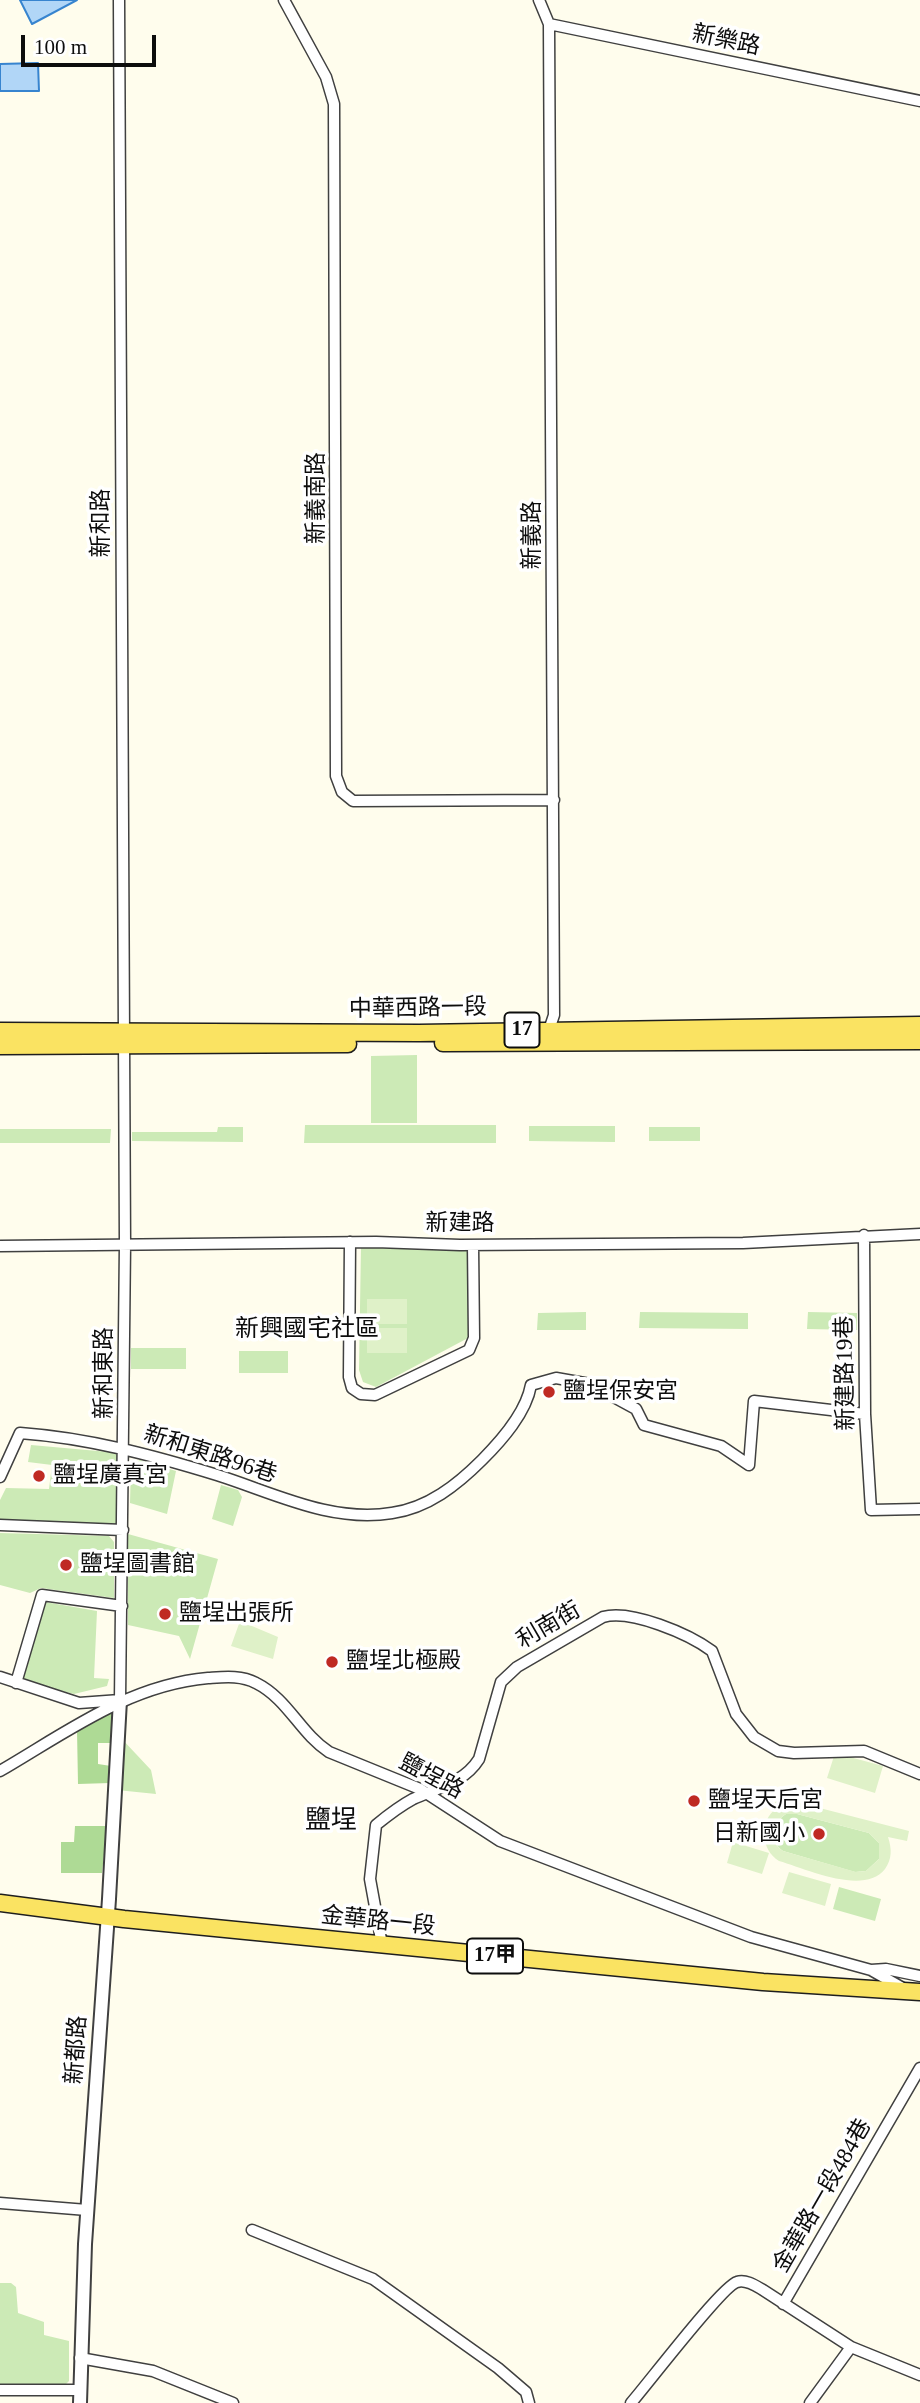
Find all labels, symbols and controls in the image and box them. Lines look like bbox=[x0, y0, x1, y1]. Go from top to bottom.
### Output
street label: 新樂路 bbox=[689, 20, 763, 62]
scale bar bbox=[24, 21, 159, 65]
text: 100 m bbox=[34, 35, 87, 59]
street label: 新義南路 bbox=[303, 452, 331, 544]
street label: 新和路 bbox=[88, 489, 116, 557]
street label: 新義路 bbox=[519, 501, 547, 569]
street label: 中華西路一段 bbox=[349, 994, 487, 1024]
road number: 17 bbox=[504, 1012, 540, 1048]
street label: 新建路 bbox=[426, 1210, 494, 1238]
street label: 新建路19巷 bbox=[831, 1315, 861, 1431]
district label: 新興國宅社區 bbox=[235, 1316, 379, 1344]
street label: 新和東路 bbox=[91, 1327, 119, 1419]
place label: 鹽埕保安宮 bbox=[563, 1378, 678, 1406]
marker: 鹽埕保安宮 bbox=[541, 1384, 557, 1400]
street label: 新和東路96巷 bbox=[140, 1421, 280, 1489]
place label: 鹽埕廣真宮 bbox=[53, 1462, 168, 1490]
marker: 鹽埕廣真宮 bbox=[31, 1468, 47, 1484]
place label: 鹽埕圖書館 bbox=[80, 1551, 195, 1579]
marker: 鹽埕圖書館 bbox=[58, 1557, 74, 1573]
street label: 利南街 bbox=[512, 1597, 586, 1655]
place label: 鹽埕出張所 bbox=[179, 1600, 294, 1628]
marker: 鹽埕出張所 bbox=[157, 1606, 173, 1622]
place label: 鹽埕北極殿 bbox=[346, 1648, 461, 1676]
marker: 鹽埕北極殿 bbox=[324, 1654, 340, 1670]
street label: 鹽埕路 bbox=[394, 1749, 468, 1805]
place label: 鹽埕天后宮 bbox=[708, 1787, 823, 1815]
marker: 鹽埕天后宮 bbox=[686, 1793, 702, 1809]
district label: 鹽埕 bbox=[305, 1805, 357, 1837]
place label: 日新國小 bbox=[713, 1820, 805, 1848]
marker: 日新國小 bbox=[811, 1826, 827, 1842]
street label: 金華路一段 bbox=[319, 1902, 437, 1942]
road number: 17甲 bbox=[467, 1938, 523, 1974]
street label: 新都路 bbox=[61, 2015, 93, 2085]
street label: 金華路一段484巷 bbox=[768, 2114, 878, 2278]

